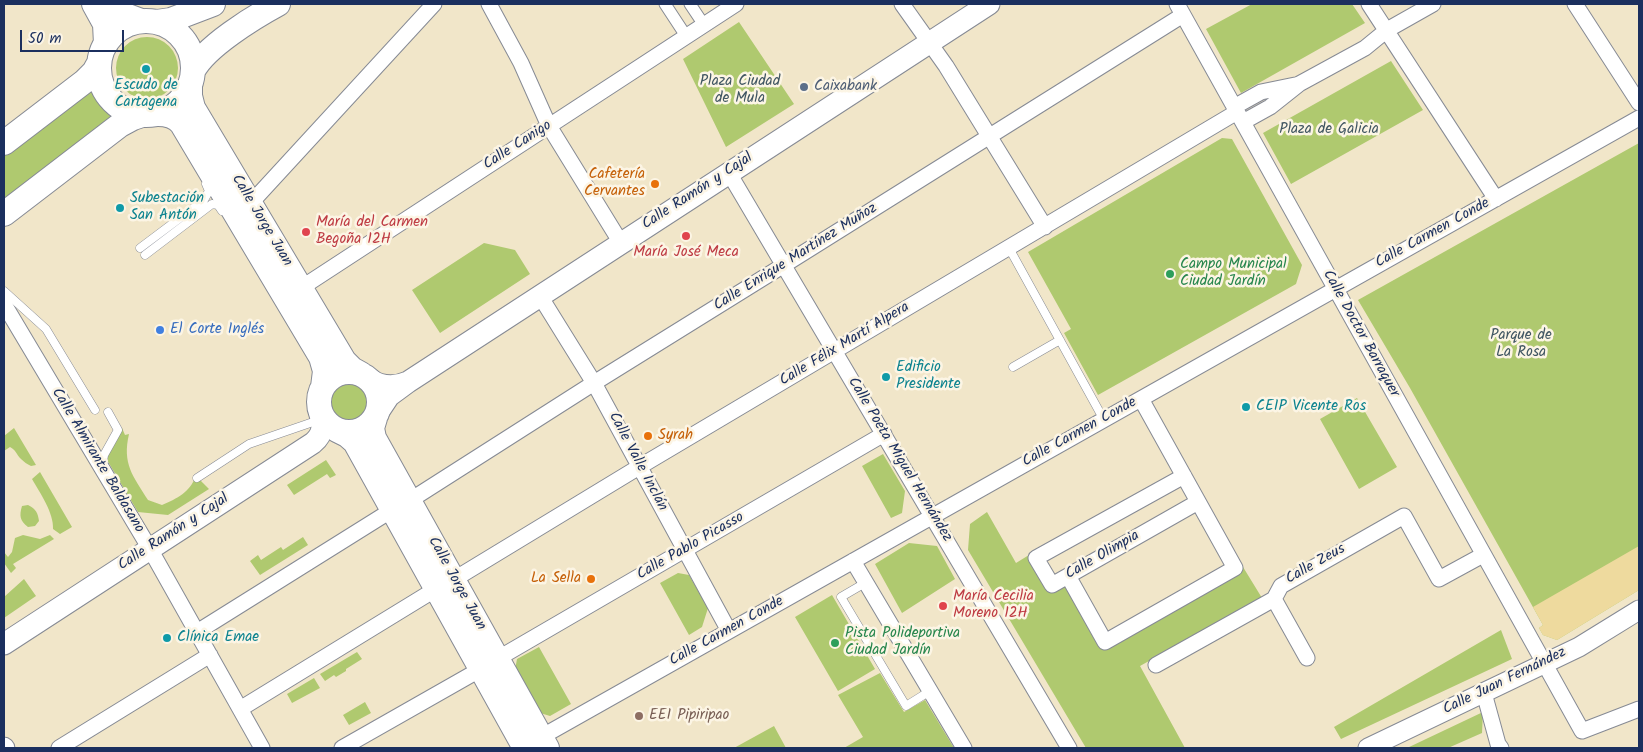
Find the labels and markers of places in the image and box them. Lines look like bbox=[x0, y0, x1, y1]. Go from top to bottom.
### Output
marker: Escudo de Cartagena bbox=[140, 63, 152, 75]
place label: Escudo de Cartagena bbox=[114, 77, 178, 112]
place label: Caixabank bbox=[814, 78, 877, 96]
marker: Caixabank bbox=[798, 81, 810, 93]
place label: Cafetería Cervantes bbox=[584, 166, 645, 201]
marker: Cafetería Cervantes bbox=[649, 178, 661, 190]
place label: Subestación San Antón bbox=[130, 190, 204, 225]
marker: Subestación San Antón bbox=[114, 202, 126, 214]
place label: María del Carmen Begoña 12H bbox=[316, 214, 428, 249]
marker: María del Carmen Begoña 12H bbox=[300, 226, 312, 238]
marker: María José Meca bbox=[680, 230, 692, 242]
place label: María José Meca bbox=[633, 244, 739, 262]
place label: Campo Municipal Ciudad Jardín bbox=[1180, 256, 1287, 291]
marker: Campo Municipal Ciudad Jardín bbox=[1164, 268, 1176, 280]
place label: El Corte Inglés bbox=[170, 321, 264, 339]
marker: El Corte Inglés bbox=[154, 324, 166, 336]
place label: Edificio Presidente bbox=[896, 359, 961, 394]
marker: Edificio Presidente bbox=[880, 371, 892, 383]
place label: CEIP Vicente Ros bbox=[1256, 398, 1366, 416]
marker: CEIP Vicente Ros bbox=[1240, 401, 1252, 413]
place label: Syrah bbox=[658, 427, 693, 445]
marker: Syrah bbox=[642, 430, 654, 442]
place label: La Sella bbox=[531, 570, 581, 588]
marker: La Sella bbox=[585, 573, 597, 585]
place label: María Cecilia Moreno 12H bbox=[953, 588, 1034, 623]
marker: María Cecilia Moreno 12H bbox=[937, 600, 949, 612]
place label: Pista Polideportiva Ciudad Jardín bbox=[845, 625, 960, 660]
place label: Clínica Emae bbox=[177, 629, 259, 647]
marker: Clínica Emae bbox=[161, 632, 173, 644]
marker: Pista Polideportiva Ciudad Jardín bbox=[829, 637, 841, 649]
place label: EEI Pipiripao bbox=[649, 707, 729, 725]
marker: EEI Pipiripao bbox=[633, 710, 645, 722]

